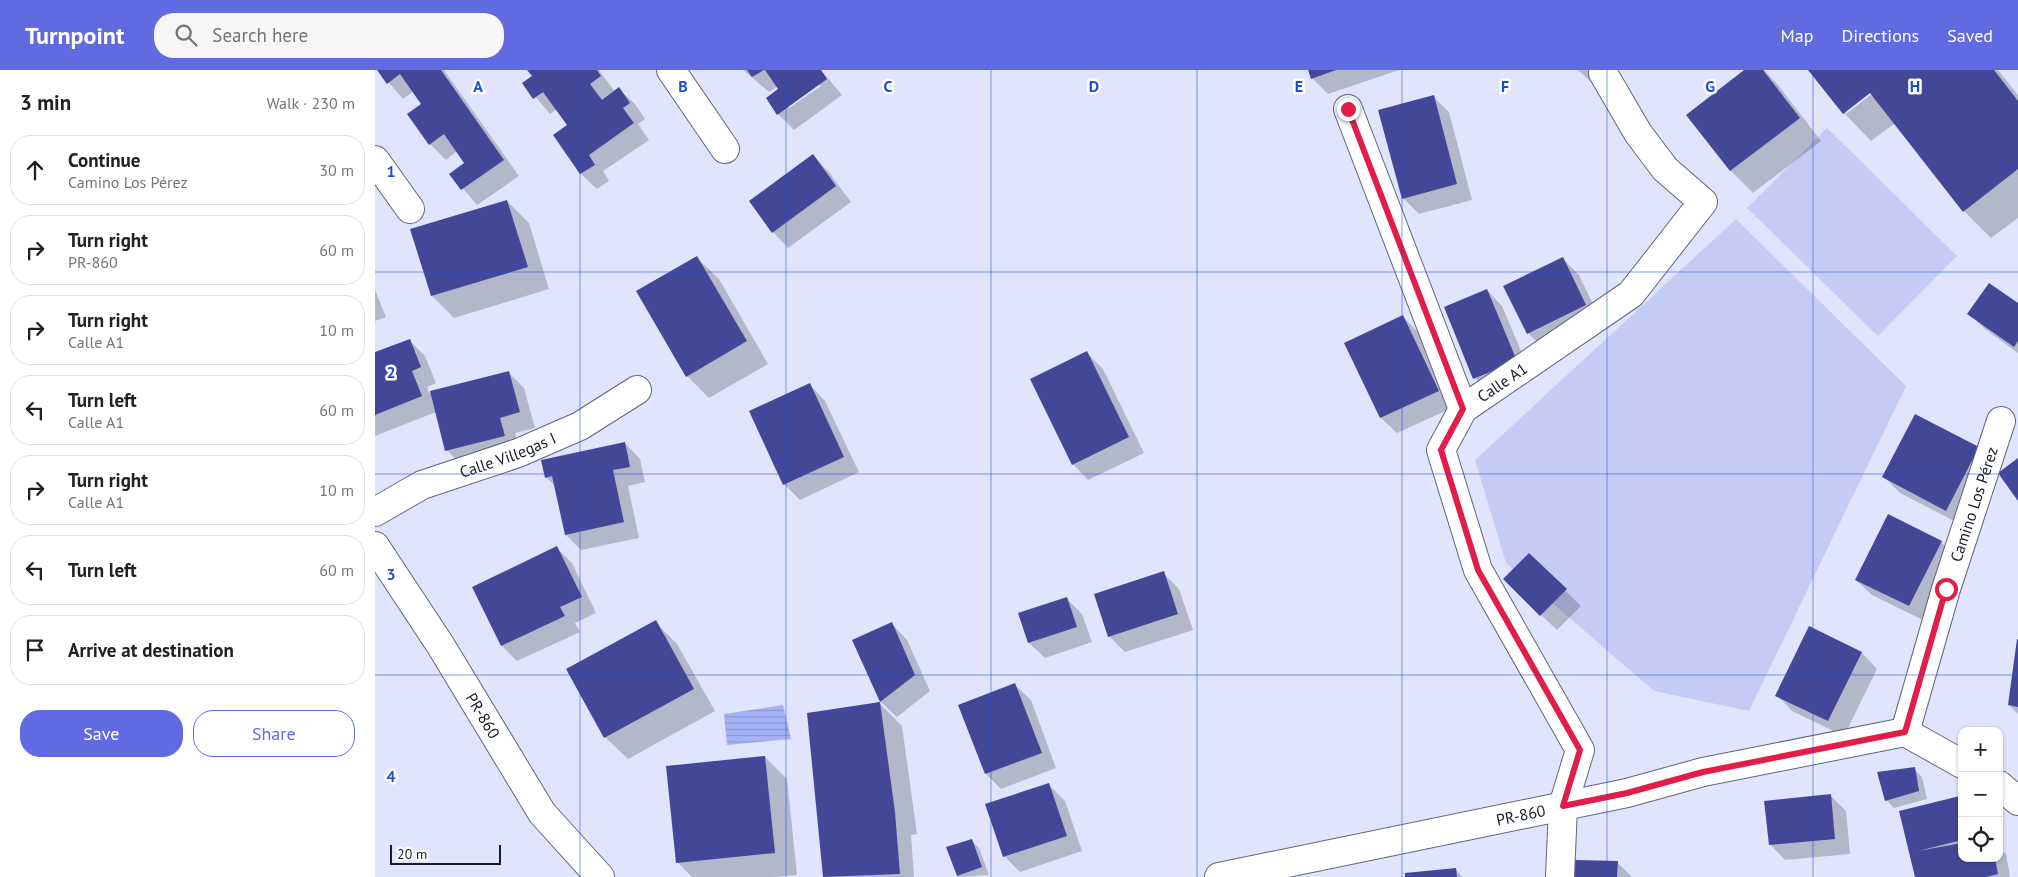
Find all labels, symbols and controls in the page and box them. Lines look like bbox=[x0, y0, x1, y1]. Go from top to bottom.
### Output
search box bbox=[154, 13, 504, 58]
text: Turnpoint bbox=[25, 20, 124, 51]
icon: search bbox=[172, 21, 200, 49]
text: Search here bbox=[212, 23, 308, 47]
text: Map bbox=[1781, 24, 1813, 47]
text: Directions bbox=[1841, 24, 1919, 47]
text: Saved bbox=[1947, 24, 1993, 47]
text: A bbox=[473, 76, 483, 96]
text: B bbox=[678, 76, 688, 96]
text: C bbox=[884, 76, 893, 96]
text: D bbox=[1089, 76, 1099, 96]
text: E bbox=[1295, 76, 1303, 96]
text: F bbox=[1501, 76, 1509, 96]
text: G bbox=[1705, 76, 1715, 96]
text: H bbox=[1910, 76, 1920, 96]
text: 3 min bbox=[20, 89, 71, 116]
text: Walk · 230 m bbox=[266, 93, 355, 113]
route end bbox=[1337, 98, 1360, 121]
text: Continue bbox=[68, 148, 140, 172]
icon: ahead bbox=[21, 156, 49, 184]
text: 30 m bbox=[319, 160, 354, 180]
text: 1 bbox=[386, 161, 396, 181]
text: Camino Los Pérez bbox=[68, 172, 188, 192]
text: Turn right bbox=[68, 228, 148, 252]
icon: right bbox=[21, 236, 49, 264]
text: 60 m bbox=[319, 240, 354, 260]
text: PR-860 bbox=[68, 252, 118, 272]
text: Turn right bbox=[68, 308, 148, 332]
icon: right bbox=[21, 316, 49, 344]
text: 10 m bbox=[319, 320, 354, 340]
text: Calle A1 bbox=[68, 332, 124, 352]
street label: Calle A1 bbox=[1473, 358, 1531, 406]
text: 2 bbox=[386, 362, 396, 382]
text: Turn left bbox=[68, 388, 137, 412]
icon: left bbox=[21, 396, 49, 424]
text: 60 m bbox=[319, 400, 354, 420]
text: Calle A1 bbox=[68, 412, 124, 432]
street label: Calle Villegas I bbox=[457, 428, 559, 482]
street label: Camino Los Pérez bbox=[1946, 444, 2002, 564]
text: Turn right bbox=[68, 468, 148, 492]
icon: right bbox=[21, 476, 49, 504]
text: 10 m bbox=[319, 480, 354, 500]
text: Calle A1 bbox=[68, 492, 124, 512]
icon: left bbox=[21, 556, 49, 584]
text: Turn left bbox=[68, 558, 137, 582]
text: 60 m bbox=[319, 560, 354, 580]
text: 3 bbox=[386, 564, 396, 584]
route start bbox=[1935, 578, 1958, 601]
icon: arrive bbox=[21, 636, 49, 664]
text: Arrive at destination bbox=[68, 638, 234, 662]
street label: PR-860 bbox=[462, 689, 505, 742]
button: Save bbox=[20, 710, 183, 757]
button: Share bbox=[193, 710, 355, 757]
map controls bbox=[1958, 727, 2003, 862]
button: + bbox=[1958, 727, 2003, 772]
text: 4 bbox=[386, 766, 396, 786]
button: − bbox=[1958, 772, 2003, 817]
street label: PR-860 bbox=[1494, 800, 1547, 830]
button: locate bbox=[1958, 817, 2003, 862]
scale bar bbox=[390, 842, 501, 865]
text: 20 m bbox=[397, 845, 427, 863]

